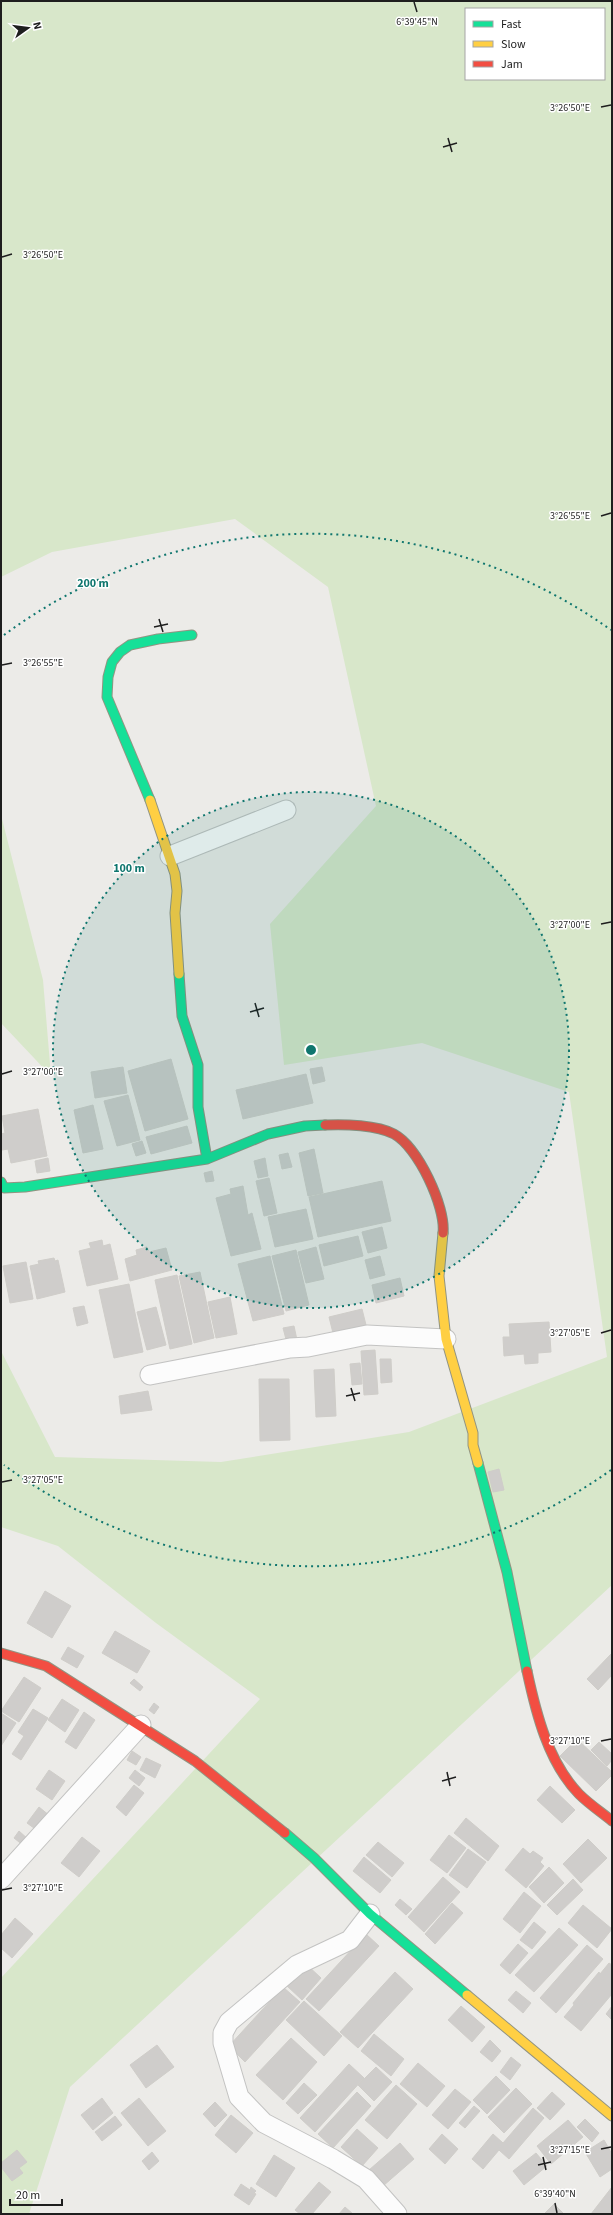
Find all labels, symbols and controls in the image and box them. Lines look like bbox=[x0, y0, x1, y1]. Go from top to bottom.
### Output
north arrow bbox=[8, 8, 48, 48]
legend bbox=[465, 8, 605, 80]
text: 6°39'45"N bbox=[396, 15, 438, 29]
text: Fast bbox=[501, 16, 521, 33]
text: N bbox=[29, 20, 45, 31]
text: Slow bbox=[501, 36, 526, 53]
text: Jam bbox=[501, 56, 523, 73]
text: 3°26'50"E bbox=[550, 101, 590, 115]
text: 3°26'50"E bbox=[23, 248, 63, 262]
text: 3°26'55"E bbox=[550, 509, 590, 523]
text: 200 m bbox=[77, 575, 109, 592]
text: 3°26'55"E bbox=[23, 656, 63, 670]
text: 100 m bbox=[113, 860, 145, 877]
text: 3°27'00"E bbox=[550, 918, 590, 932]
centre of rings bbox=[304, 1043, 318, 1057]
text: 3°27'00"E bbox=[23, 1065, 63, 1079]
text: 3°27'05"E bbox=[550, 1326, 590, 1340]
text: 3°27'05"E bbox=[23, 1473, 63, 1487]
text: 3°27'10"E bbox=[550, 1734, 590, 1748]
text: 3°27'10"E bbox=[23, 1881, 63, 1895]
text: 3°27'15"E bbox=[550, 2143, 590, 2157]
scale bar bbox=[10, 2181, 62, 2207]
text: 20 m bbox=[16, 2187, 40, 2204]
text: 6°39'40"N bbox=[534, 2187, 576, 2201]

